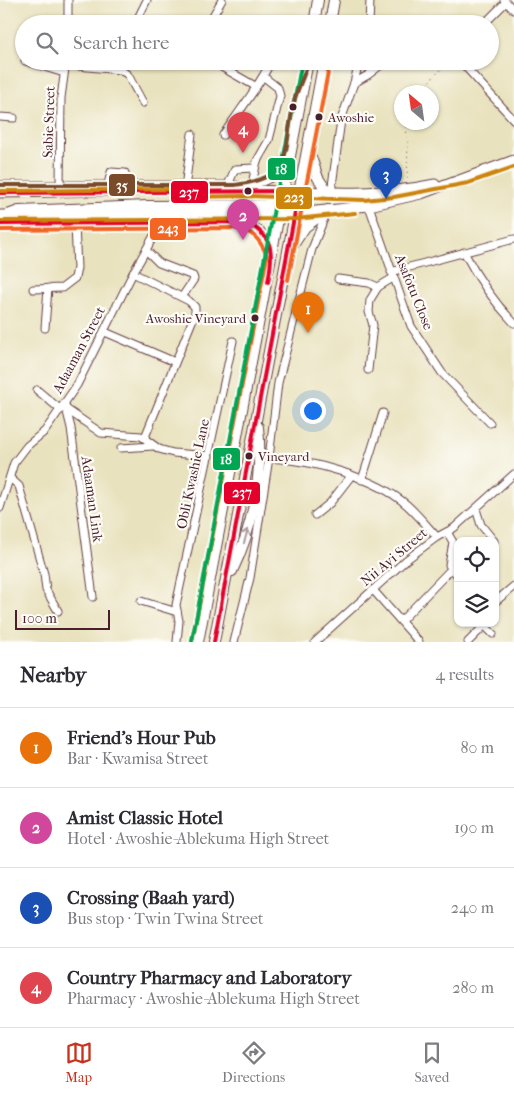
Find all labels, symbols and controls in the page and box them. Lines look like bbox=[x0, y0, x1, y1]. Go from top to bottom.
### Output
search box bbox=[15, 15, 499, 70]
icon: search bbox=[33, 29, 61, 57]
text: Search here bbox=[73, 32, 169, 54]
north arrow bbox=[394, 85, 439, 130]
street label: Sabie Street bbox=[39, 86, 59, 158]
unlabelled marker bbox=[288, 102, 298, 112]
place label: Awoshie bbox=[327, 110, 375, 125]
pin: 4 bbox=[227, 112, 259, 153]
marker: Awoshie bbox=[314, 112, 324, 122]
line badge: 18 bbox=[267, 157, 296, 181]
pin: 3 bbox=[370, 158, 402, 199]
text: 18 bbox=[275, 161, 287, 178]
line badge: 35 bbox=[108, 173, 136, 197]
text: 35 bbox=[116, 177, 128, 194]
line badge: 237 bbox=[170, 180, 209, 204]
text: 237 bbox=[179, 184, 199, 201]
unlabelled marker bbox=[243, 186, 253, 196]
line badge: 223 bbox=[275, 186, 313, 210]
text: 223 bbox=[284, 189, 304, 206]
pin: 2 bbox=[227, 199, 259, 240]
line badge: 243 bbox=[149, 217, 187, 241]
text: 243 bbox=[157, 220, 179, 237]
street label: Asafotu Close bbox=[391, 251, 437, 333]
pin: 1 bbox=[292, 292, 324, 333]
street label: Adaaman Street bbox=[49, 304, 109, 397]
place label: Awoshie Vineyard bbox=[145, 311, 247, 326]
marker: Awoshie Vineyard bbox=[250, 313, 260, 323]
your location bbox=[300, 398, 326, 424]
street label: Obli Kwashie Lane bbox=[173, 417, 213, 531]
line badge: 18 bbox=[212, 447, 241, 471]
place label: Vineyard bbox=[257, 449, 310, 464]
text: 18 bbox=[220, 451, 232, 468]
marker: Vineyard bbox=[244, 451, 254, 461]
street label: Adaaman Link bbox=[77, 454, 107, 544]
line badge: 237 bbox=[223, 481, 261, 505]
text: 237 bbox=[232, 484, 252, 501]
street label: Nii Ayi Street bbox=[357, 524, 431, 590]
one-way arrow bbox=[242, 528, 251, 544]
map controls bbox=[454, 537, 499, 627]
button: locate bbox=[454, 537, 499, 582]
button: layers bbox=[454, 582, 499, 627]
scale bar bbox=[15, 607, 110, 630]
text: 100 m bbox=[22, 610, 57, 627]
text: Nearby bbox=[20, 663, 86, 687]
text: 4 results bbox=[436, 665, 494, 684]
text: Friend's Hour Pub bbox=[67, 727, 216, 749]
text: 1 bbox=[33, 738, 39, 757]
text: 80 m bbox=[460, 738, 494, 757]
text: Bar · Kwamisa Street bbox=[67, 749, 208, 768]
text: Amist Classic Hotel bbox=[67, 807, 223, 829]
text: 2 bbox=[32, 818, 40, 837]
text: 190 m bbox=[454, 818, 494, 837]
text: Hotel · Awoshie-Ablekuma High Street bbox=[67, 829, 329, 848]
text: Crossing (Baah yard) bbox=[67, 887, 234, 909]
text: 3 bbox=[33, 898, 39, 917]
text: 240 m bbox=[451, 898, 494, 917]
text: Bus stop · Twin Twina Street bbox=[67, 909, 264, 928]
text: Country Pharmacy and Laboratory bbox=[67, 967, 351, 989]
text: 4 bbox=[31, 978, 41, 997]
text: 280 m bbox=[452, 978, 494, 997]
text: Pharmacy · Awoshie-Ablekuma High Street bbox=[67, 989, 360, 1008]
tab: Map bbox=[65, 1039, 93, 1086]
tab: Directions bbox=[222, 1039, 285, 1086]
tab: Saved bbox=[415, 1039, 449, 1086]

